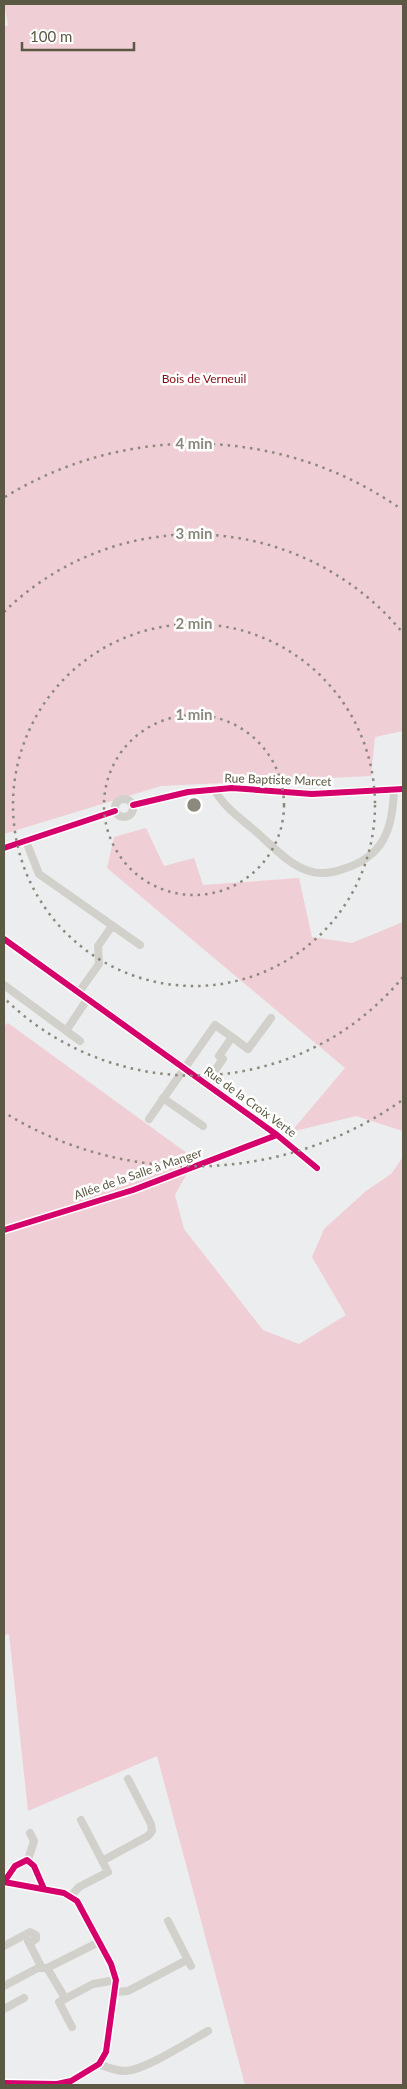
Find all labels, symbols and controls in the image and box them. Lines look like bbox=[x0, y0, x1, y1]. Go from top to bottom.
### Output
scale bar bbox=[22, 20, 135, 52]
text: 100 m bbox=[30, 27, 72, 45]
park label: Bois de Verneuil bbox=[162, 371, 246, 386]
text: 4 min bbox=[175, 434, 213, 452]
text: 3 min bbox=[175, 524, 213, 542]
text: 2 min bbox=[175, 614, 213, 632]
text: 1 min bbox=[175, 705, 213, 723]
street label: Rue Baptiste Marcet bbox=[224, 770, 333, 789]
centre of rings bbox=[185, 796, 203, 814]
street label: Rue de la Croix Verte bbox=[201, 1063, 299, 1140]
street label: Allée de la Salle à Manger bbox=[72, 1144, 204, 1203]

